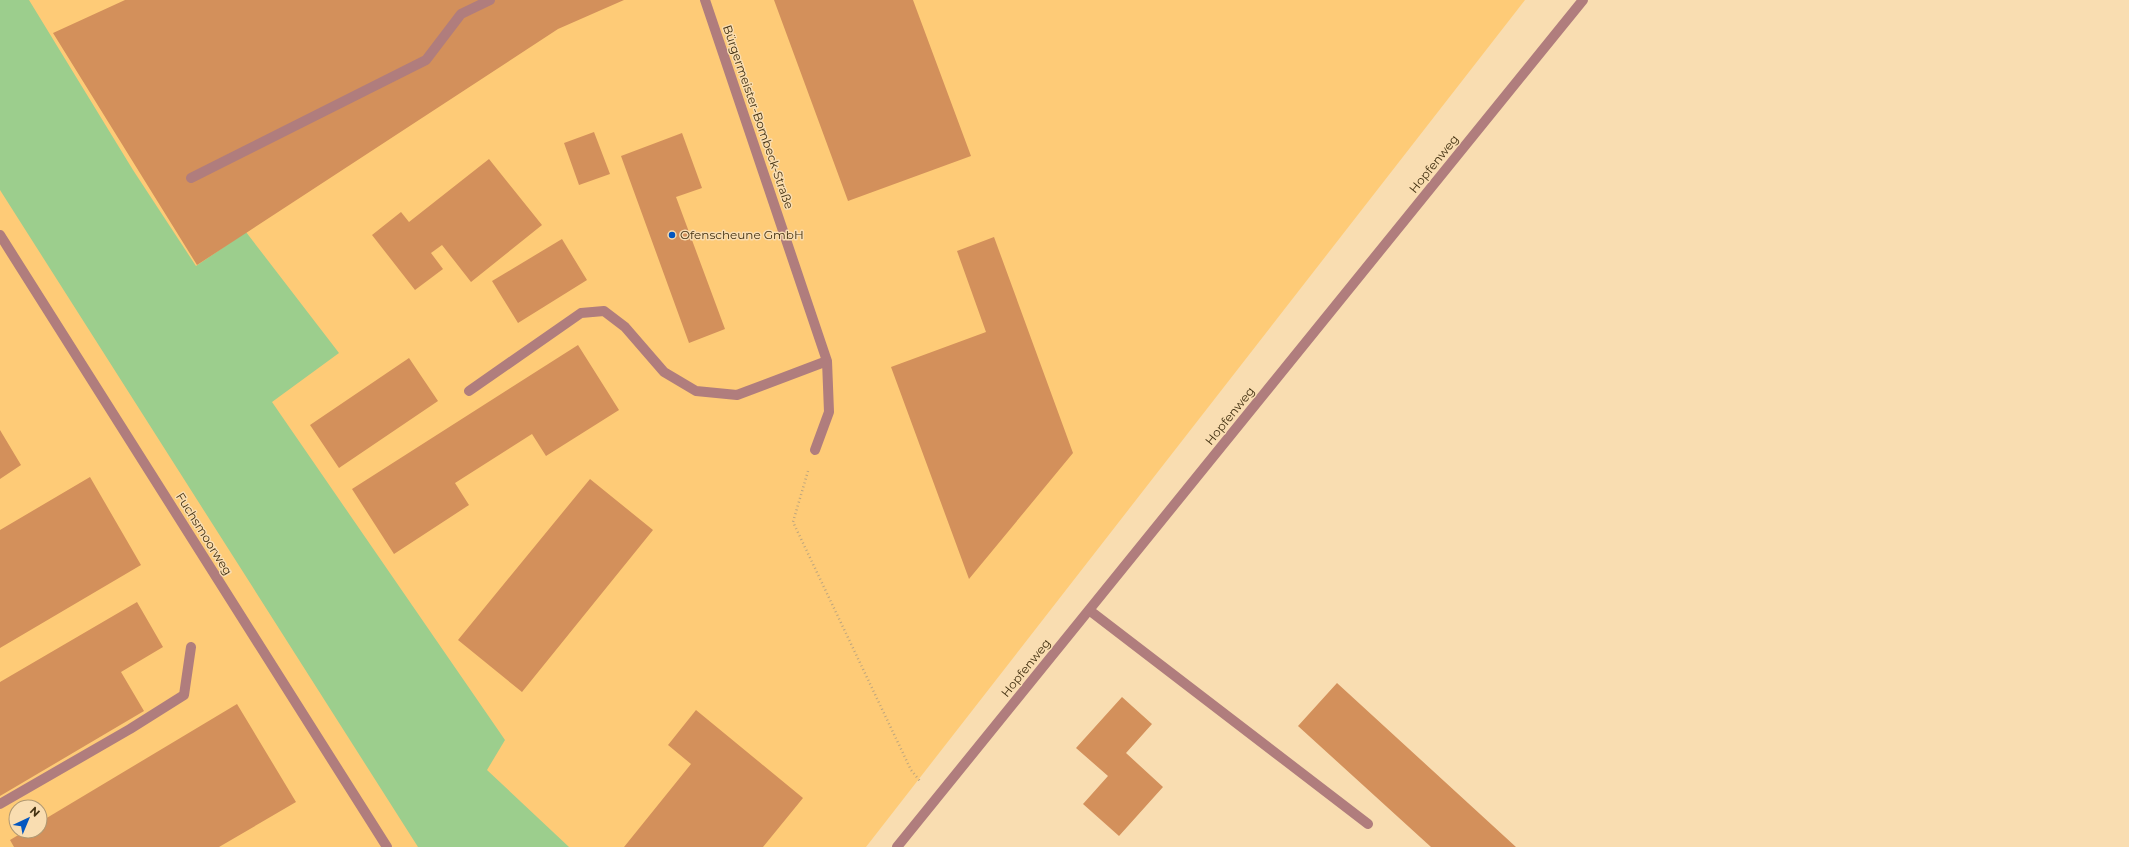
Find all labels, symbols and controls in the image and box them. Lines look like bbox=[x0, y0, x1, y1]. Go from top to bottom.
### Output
street label: Bürgermeister-Bombeck-Straße bbox=[720, 23, 797, 211]
street label: Hopfenweg bbox=[1406, 132, 1462, 196]
place label: Ofenscheune GmbH bbox=[680, 227, 804, 242]
marker: Ofenscheune GmbH bbox=[667, 230, 677, 240]
street label: Hopfenweg bbox=[1202, 384, 1258, 448]
street label: Fuchsmoorweg bbox=[173, 490, 236, 578]
street label: Hopfenweg bbox=[998, 636, 1054, 700]
north arrow bbox=[8, 799, 48, 839]
text: N bbox=[27, 804, 43, 820]

